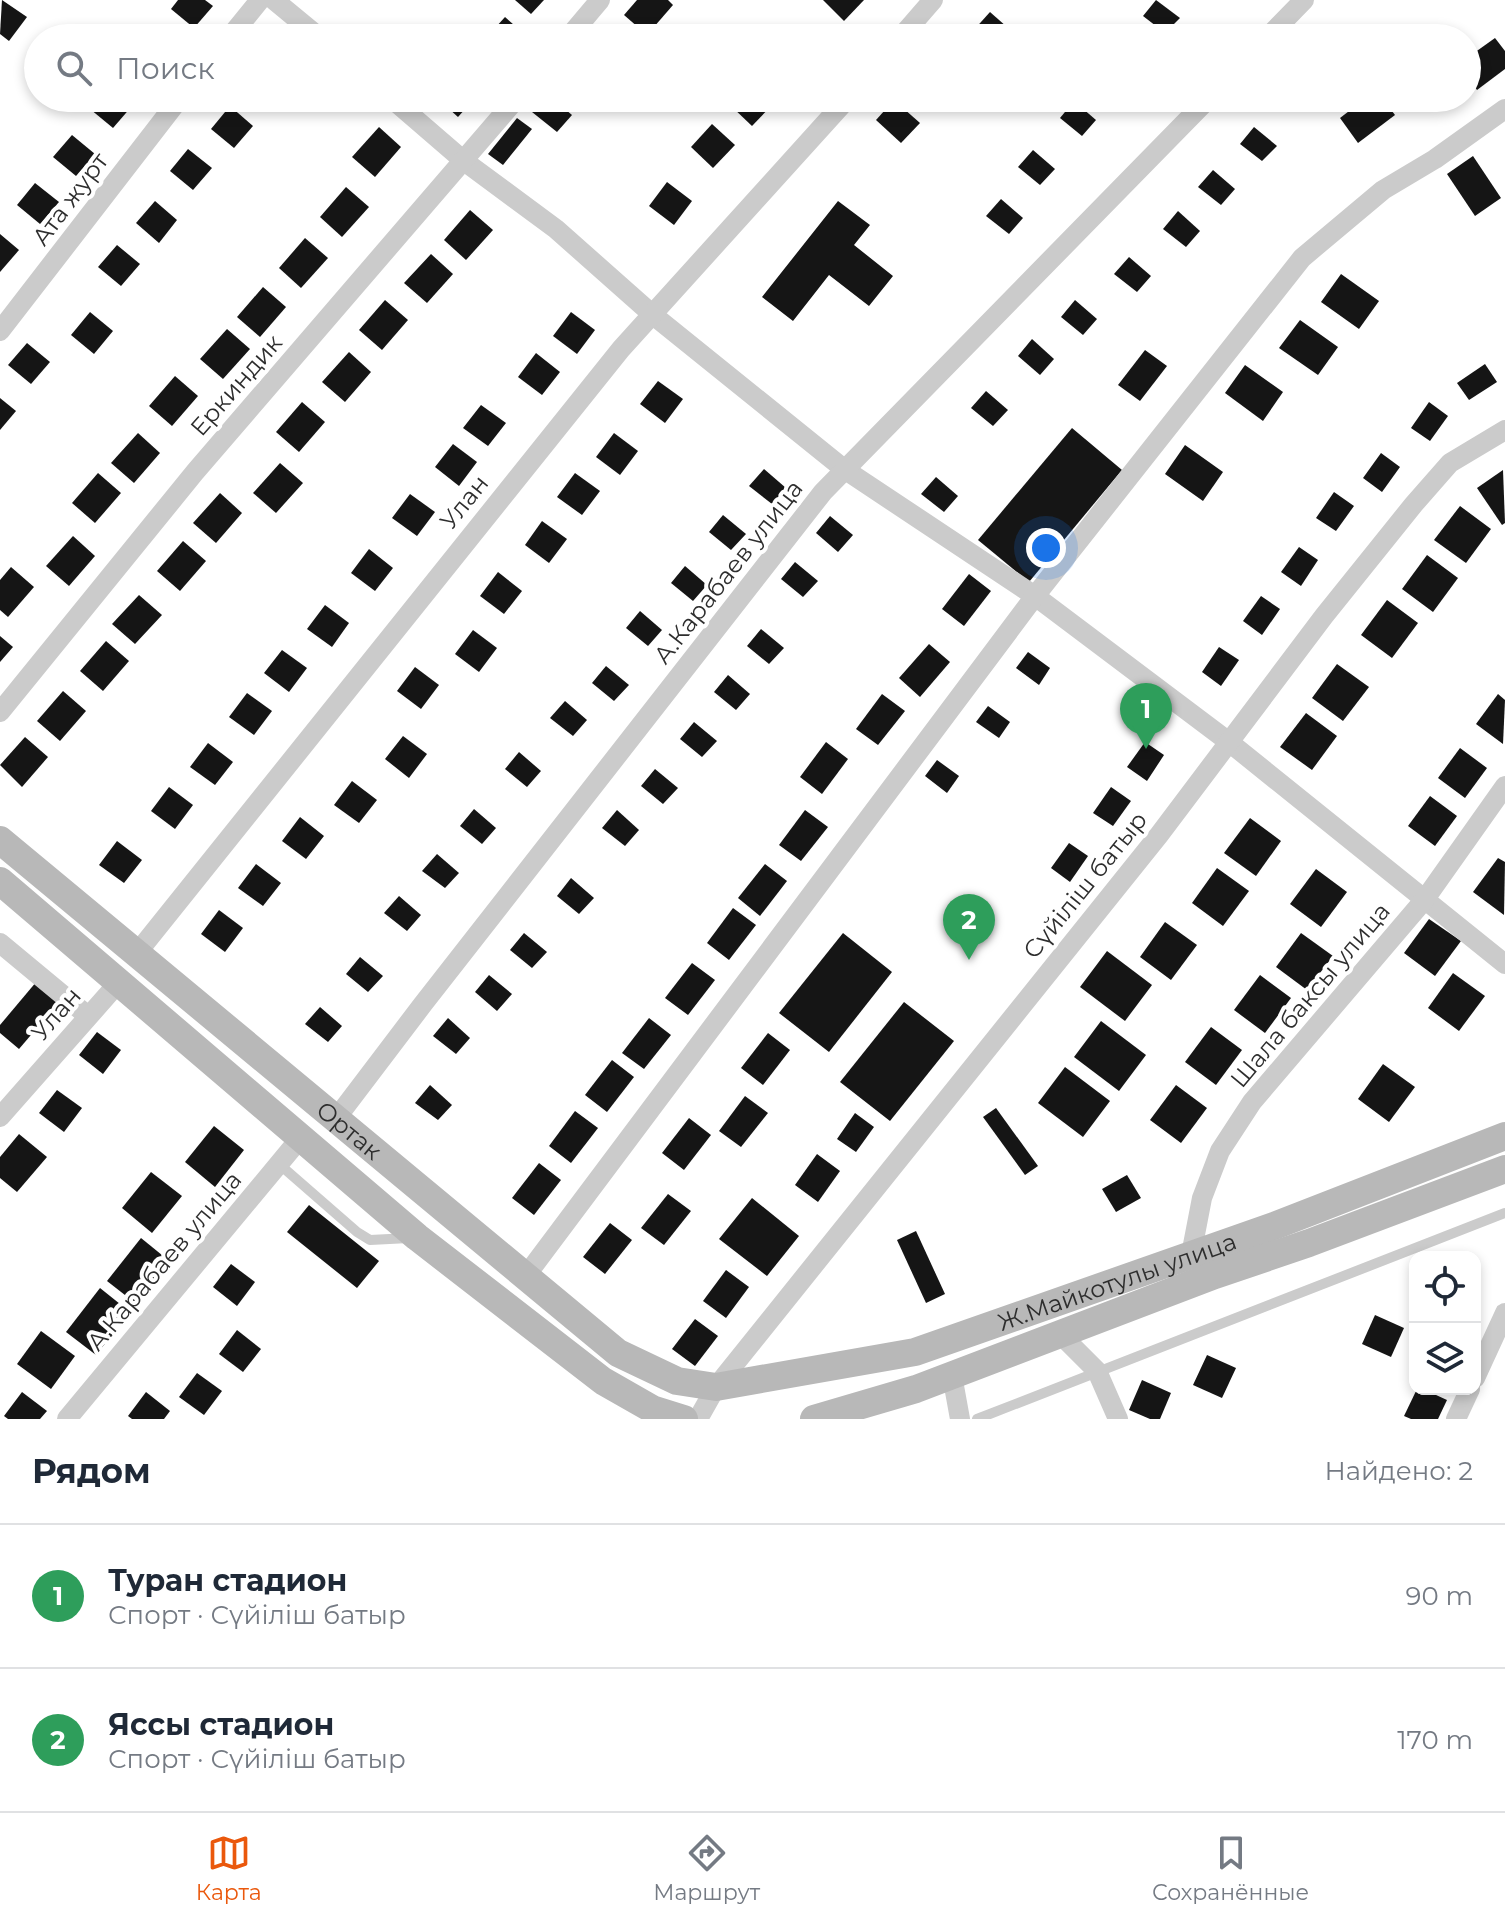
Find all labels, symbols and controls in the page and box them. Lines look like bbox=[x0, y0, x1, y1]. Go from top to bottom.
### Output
search box bbox=[24, 24, 1481, 112]
icon: search bbox=[52, 46, 96, 90]
text: Поиск bbox=[116, 50, 215, 87]
street label: Ата журт bbox=[26, 146, 115, 251]
street label: Еркиндик bbox=[184, 328, 288, 442]
street label: Улан bbox=[434, 469, 494, 535]
street label: А.Карабаев улица bbox=[647, 474, 809, 670]
your location bbox=[1026, 528, 1066, 568]
pin: 1 bbox=[1120, 683, 1172, 749]
street label: Сүйіліш батыр bbox=[1017, 806, 1153, 964]
pin: 2 bbox=[943, 894, 995, 960]
street label: Шала баксы улица bbox=[1224, 897, 1396, 1093]
street label: Улан bbox=[25, 982, 87, 1046]
street label: Ортак bbox=[311, 1095, 388, 1165]
street label: А.Карабаев улица bbox=[81, 1166, 247, 1356]
street label: Ж.Майкотулы улица bbox=[994, 1226, 1240, 1336]
map controls bbox=[1409, 1251, 1481, 1395]
button: locate bbox=[1409, 1251, 1481, 1323]
button: layers bbox=[1409, 1323, 1481, 1395]
text: Рядом bbox=[32, 1450, 151, 1492]
text: Найдено: 2 bbox=[1324, 1455, 1473, 1487]
text: Туран стадион bbox=[108, 1562, 347, 1599]
text: 1 bbox=[53, 1580, 63, 1612]
text: 90 m bbox=[1406, 1580, 1473, 1612]
text: Спорт · Сүйіліш батыр bbox=[108, 1599, 406, 1631]
text: Яссы стадион bbox=[108, 1706, 334, 1743]
text: 2 bbox=[50, 1724, 66, 1756]
text: 170 m bbox=[1397, 1724, 1473, 1756]
text: Спорт · Сүйіліш батыр bbox=[108, 1743, 406, 1775]
tab: Карта bbox=[196, 1831, 262, 1906]
tab: Маршрут bbox=[653, 1831, 760, 1906]
tab: Сохранённые bbox=[1152, 1831, 1309, 1906]

